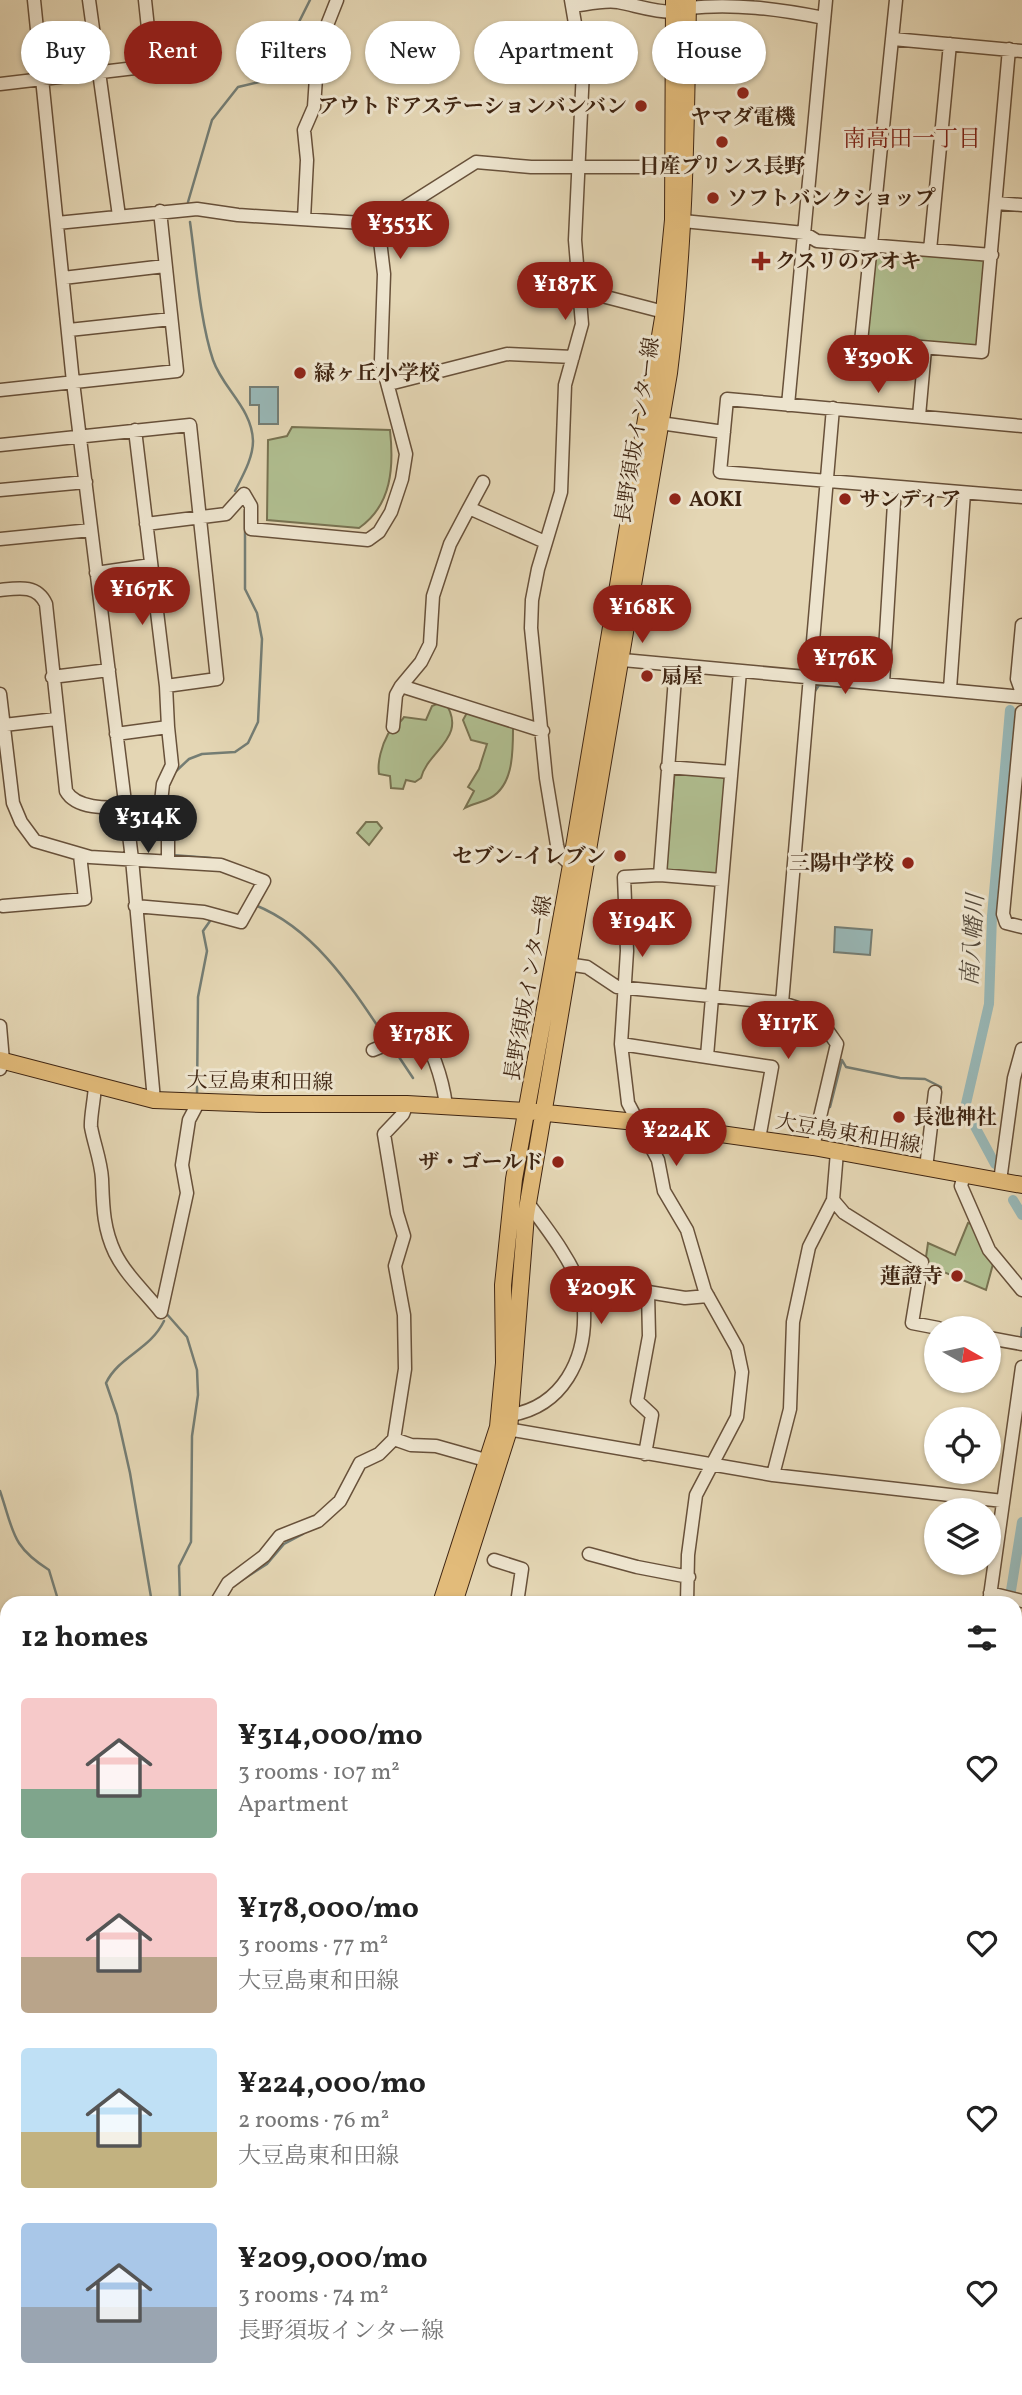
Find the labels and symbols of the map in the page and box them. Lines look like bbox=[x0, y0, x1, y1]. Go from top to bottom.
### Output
marker: ヤマダ電機 bbox=[735, 85, 751, 101]
place label: アウトドアステーションバンバン bbox=[318, 93, 627, 122]
marker: アウトドアステーションバンバン bbox=[633, 98, 649, 114]
place label: ヤマダ電機 bbox=[691, 104, 796, 133]
district label: 南高田一丁目 bbox=[843, 124, 981, 156]
marker: 日産プリンス長野 bbox=[714, 134, 730, 150]
place label: 日産プリンス長野 bbox=[639, 153, 805, 182]
place label: ソフトバンクショップ bbox=[727, 185, 936, 214]
marker: ソフトバンクショップ bbox=[705, 190, 721, 206]
pin: ¥353K bbox=[351, 202, 449, 261]
place label: クスリのアオキ bbox=[775, 248, 922, 277]
marker: クスリのアオキ bbox=[753, 253, 769, 269]
pin: ¥187K bbox=[516, 262, 614, 322]
street label: 長野須坂インター線 bbox=[609, 335, 668, 525]
pin: ¥390K bbox=[829, 336, 927, 395]
place label: 緑ヶ丘小学校 bbox=[314, 360, 440, 389]
marker: 緑ヶ丘小学校 bbox=[292, 365, 308, 381]
place label: AOKI bbox=[689, 486, 742, 515]
place label: サンディア bbox=[859, 486, 961, 515]
marker: AOKI bbox=[667, 491, 683, 507]
marker: サンディア bbox=[837, 491, 853, 507]
pin: ¥167K bbox=[93, 568, 191, 627]
pin: ¥168K bbox=[593, 586, 691, 645]
pin: ¥176K bbox=[796, 636, 894, 696]
place label: 扇屋 bbox=[661, 663, 703, 692]
marker: 扇屋 bbox=[639, 668, 655, 684]
pin: ¥314K bbox=[99, 796, 197, 855]
place label: セブン-イレブン bbox=[452, 843, 606, 872]
marker: セブン-イレブン bbox=[612, 848, 628, 864]
place label: 三陽中学校 bbox=[789, 850, 894, 879]
marker: 三陽中学校 bbox=[900, 855, 916, 871]
water label: 南八幡川 bbox=[955, 890, 993, 987]
street label: 長野須坂インター線 bbox=[499, 893, 560, 1083]
pin: ¥194K bbox=[593, 900, 691, 959]
pin: ¥117K bbox=[739, 1002, 837, 1061]
pin: ¥178K bbox=[372, 1012, 470, 1072]
street label: 大豆島東和田線 bbox=[186, 1067, 334, 1098]
place label: 長池神社 bbox=[913, 1104, 997, 1133]
street label: 大豆島東和田線 bbox=[773, 1107, 923, 1162]
pin: ¥224K bbox=[627, 1108, 725, 1168]
marker: 長池神社 bbox=[891, 1109, 907, 1125]
place label: ザ・ゴールド bbox=[418, 1149, 544, 1178]
marker: ザ・ゴールド bbox=[550, 1154, 566, 1170]
place label: 蓮證寺 bbox=[880, 1263, 943, 1292]
pin: ¥209K bbox=[552, 1266, 650, 1326]
marker: 蓮證寺 bbox=[949, 1268, 965, 1284]
north arrow bbox=[924, 1316, 1001, 1393]

